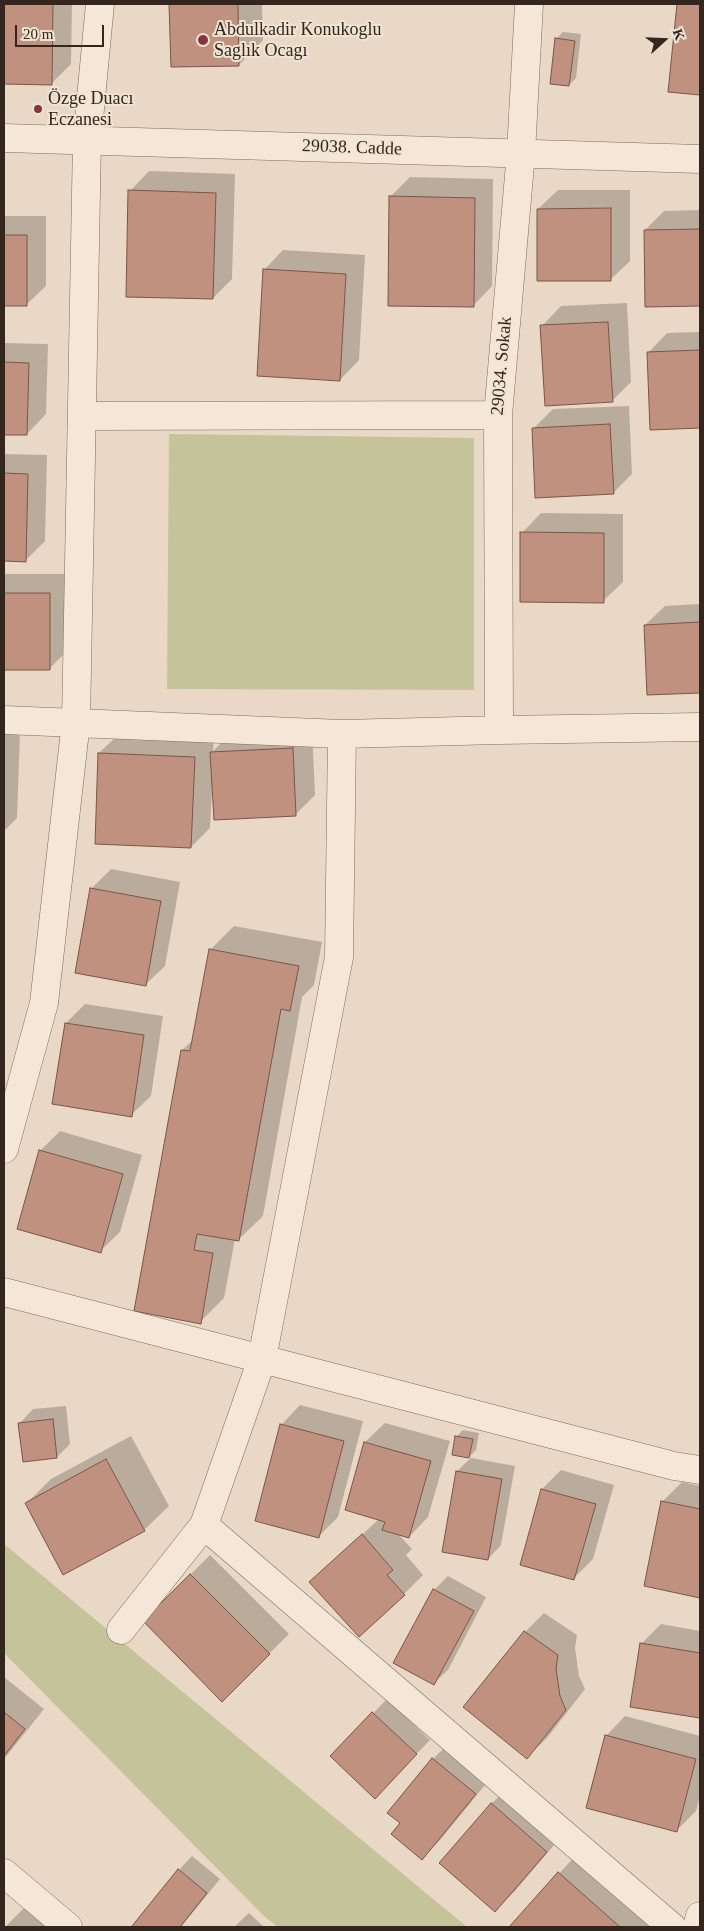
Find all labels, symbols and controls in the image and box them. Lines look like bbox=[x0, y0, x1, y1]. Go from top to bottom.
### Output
scale bar bbox=[18, 15, 106, 47]
north arrow bbox=[639, 15, 689, 65]
place label: Abdulkadir Konukoglu Saglık Ocagı bbox=[214, 19, 381, 62]
text: 20 m bbox=[23, 26, 53, 42]
text: K bbox=[670, 27, 687, 42]
marker: Abdulkadir Konukoglu Saglık Ocagı bbox=[196, 33, 210, 47]
place label: Özge Duacı Eczanesi bbox=[48, 88, 133, 130]
marker: Özge Duacı Eczanesi bbox=[32, 103, 44, 115]
street label: 29038. Cadde bbox=[302, 135, 402, 161]
street label: 29034. Sokak bbox=[487, 316, 517, 416]

